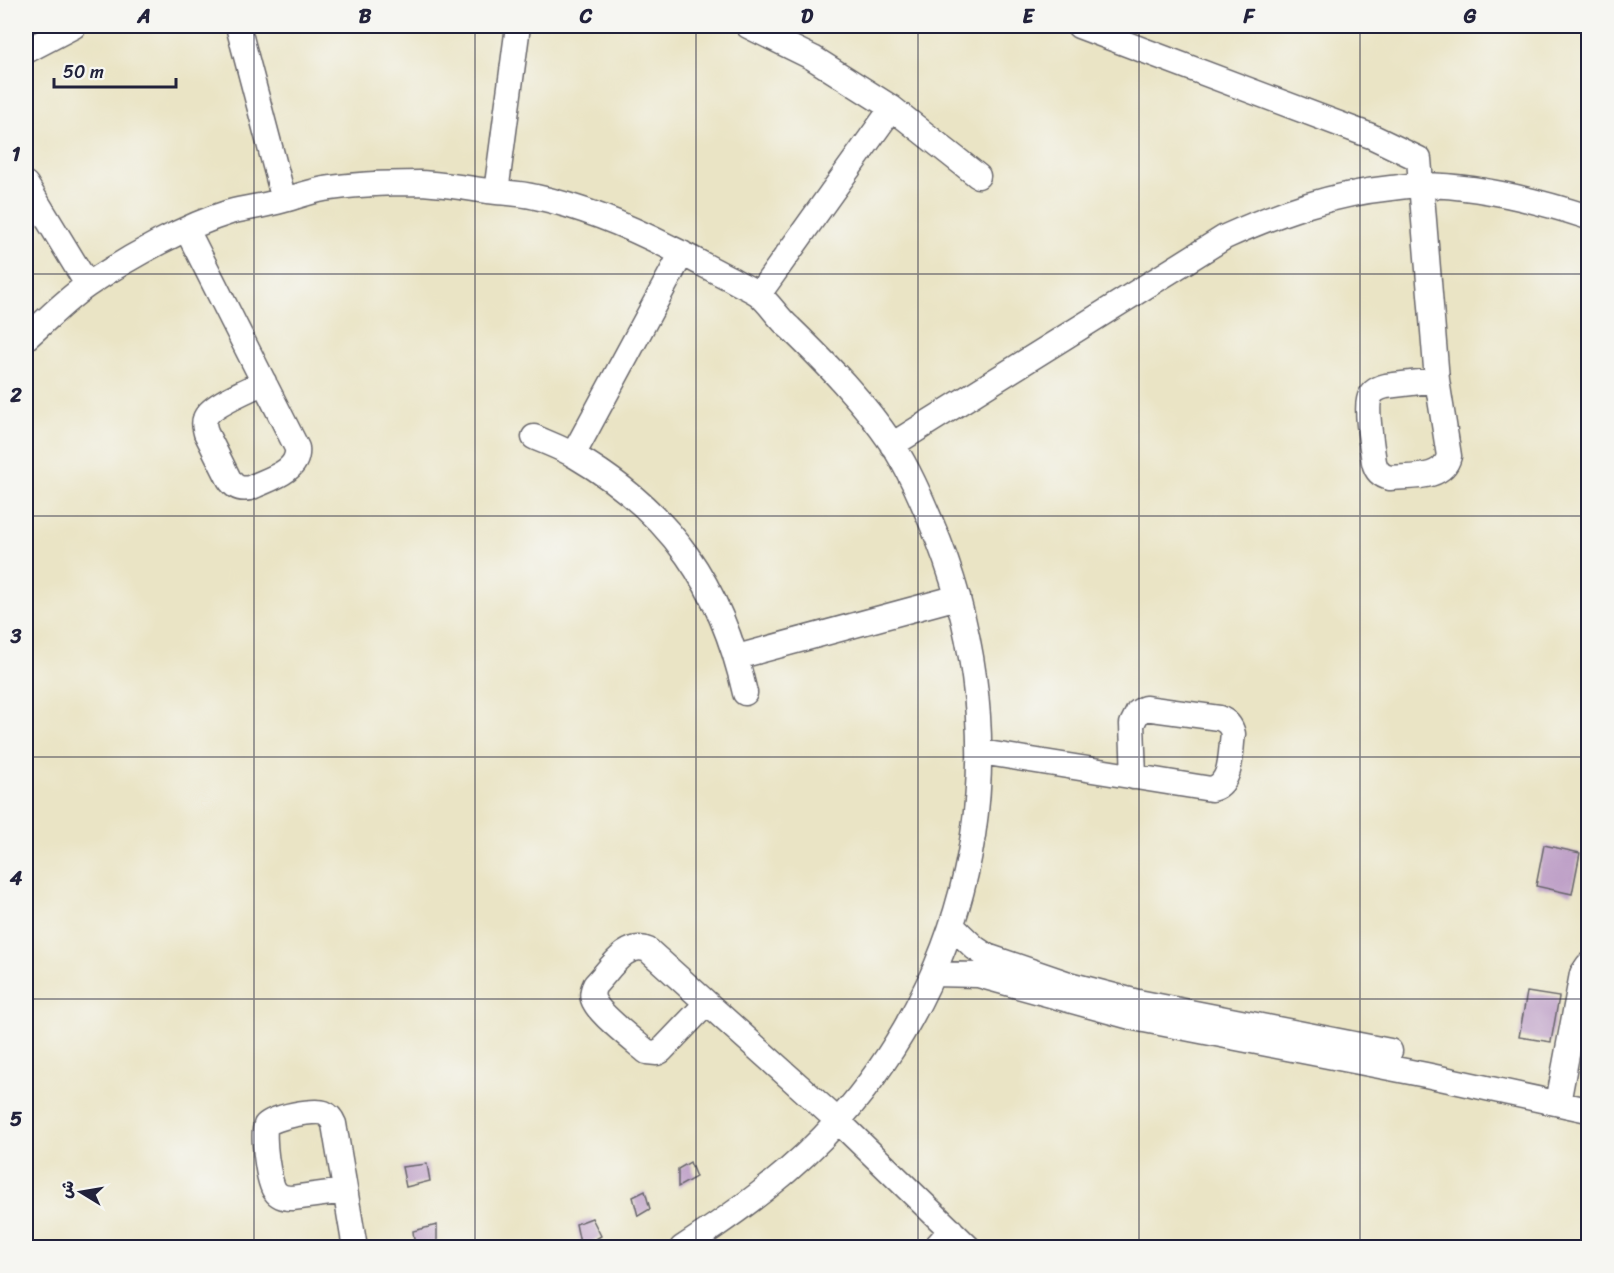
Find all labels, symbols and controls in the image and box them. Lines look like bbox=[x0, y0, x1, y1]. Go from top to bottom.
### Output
text: A bbox=[136, 0, 151, 34]
text: B bbox=[359, 0, 372, 34]
text: C bbox=[579, 0, 593, 34]
text: D bbox=[801, 0, 814, 34]
text: E bbox=[1022, 0, 1035, 34]
text: F bbox=[1243, 0, 1256, 34]
text: G bbox=[1463, 0, 1477, 34]
scale bar bbox=[54, 51, 176, 89]
text: 50 m bbox=[63, 56, 104, 88]
text: 1 bbox=[12, 137, 21, 172]
text: 2 bbox=[9, 378, 22, 413]
text: 3 bbox=[10, 619, 22, 654]
text: 4 bbox=[9, 861, 23, 896]
text: 5 bbox=[10, 1102, 22, 1137]
north arrow bbox=[51, 1162, 111, 1222]
text: ش bbox=[51, 1178, 83, 1201]

